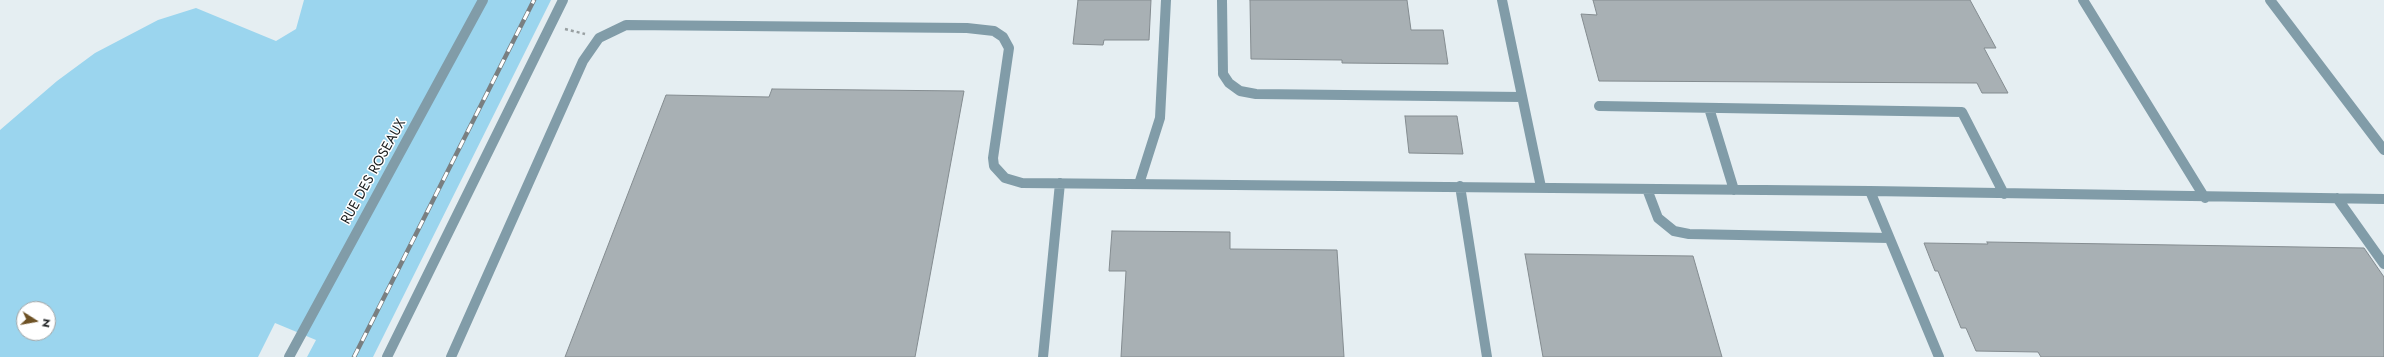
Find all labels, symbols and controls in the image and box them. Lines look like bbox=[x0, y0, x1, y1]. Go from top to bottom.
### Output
street label: RUE DES ROSEAUX bbox=[338, 116, 410, 228]
north arrow bbox=[16, 301, 56, 341]
text: N bbox=[38, 317, 55, 329]

